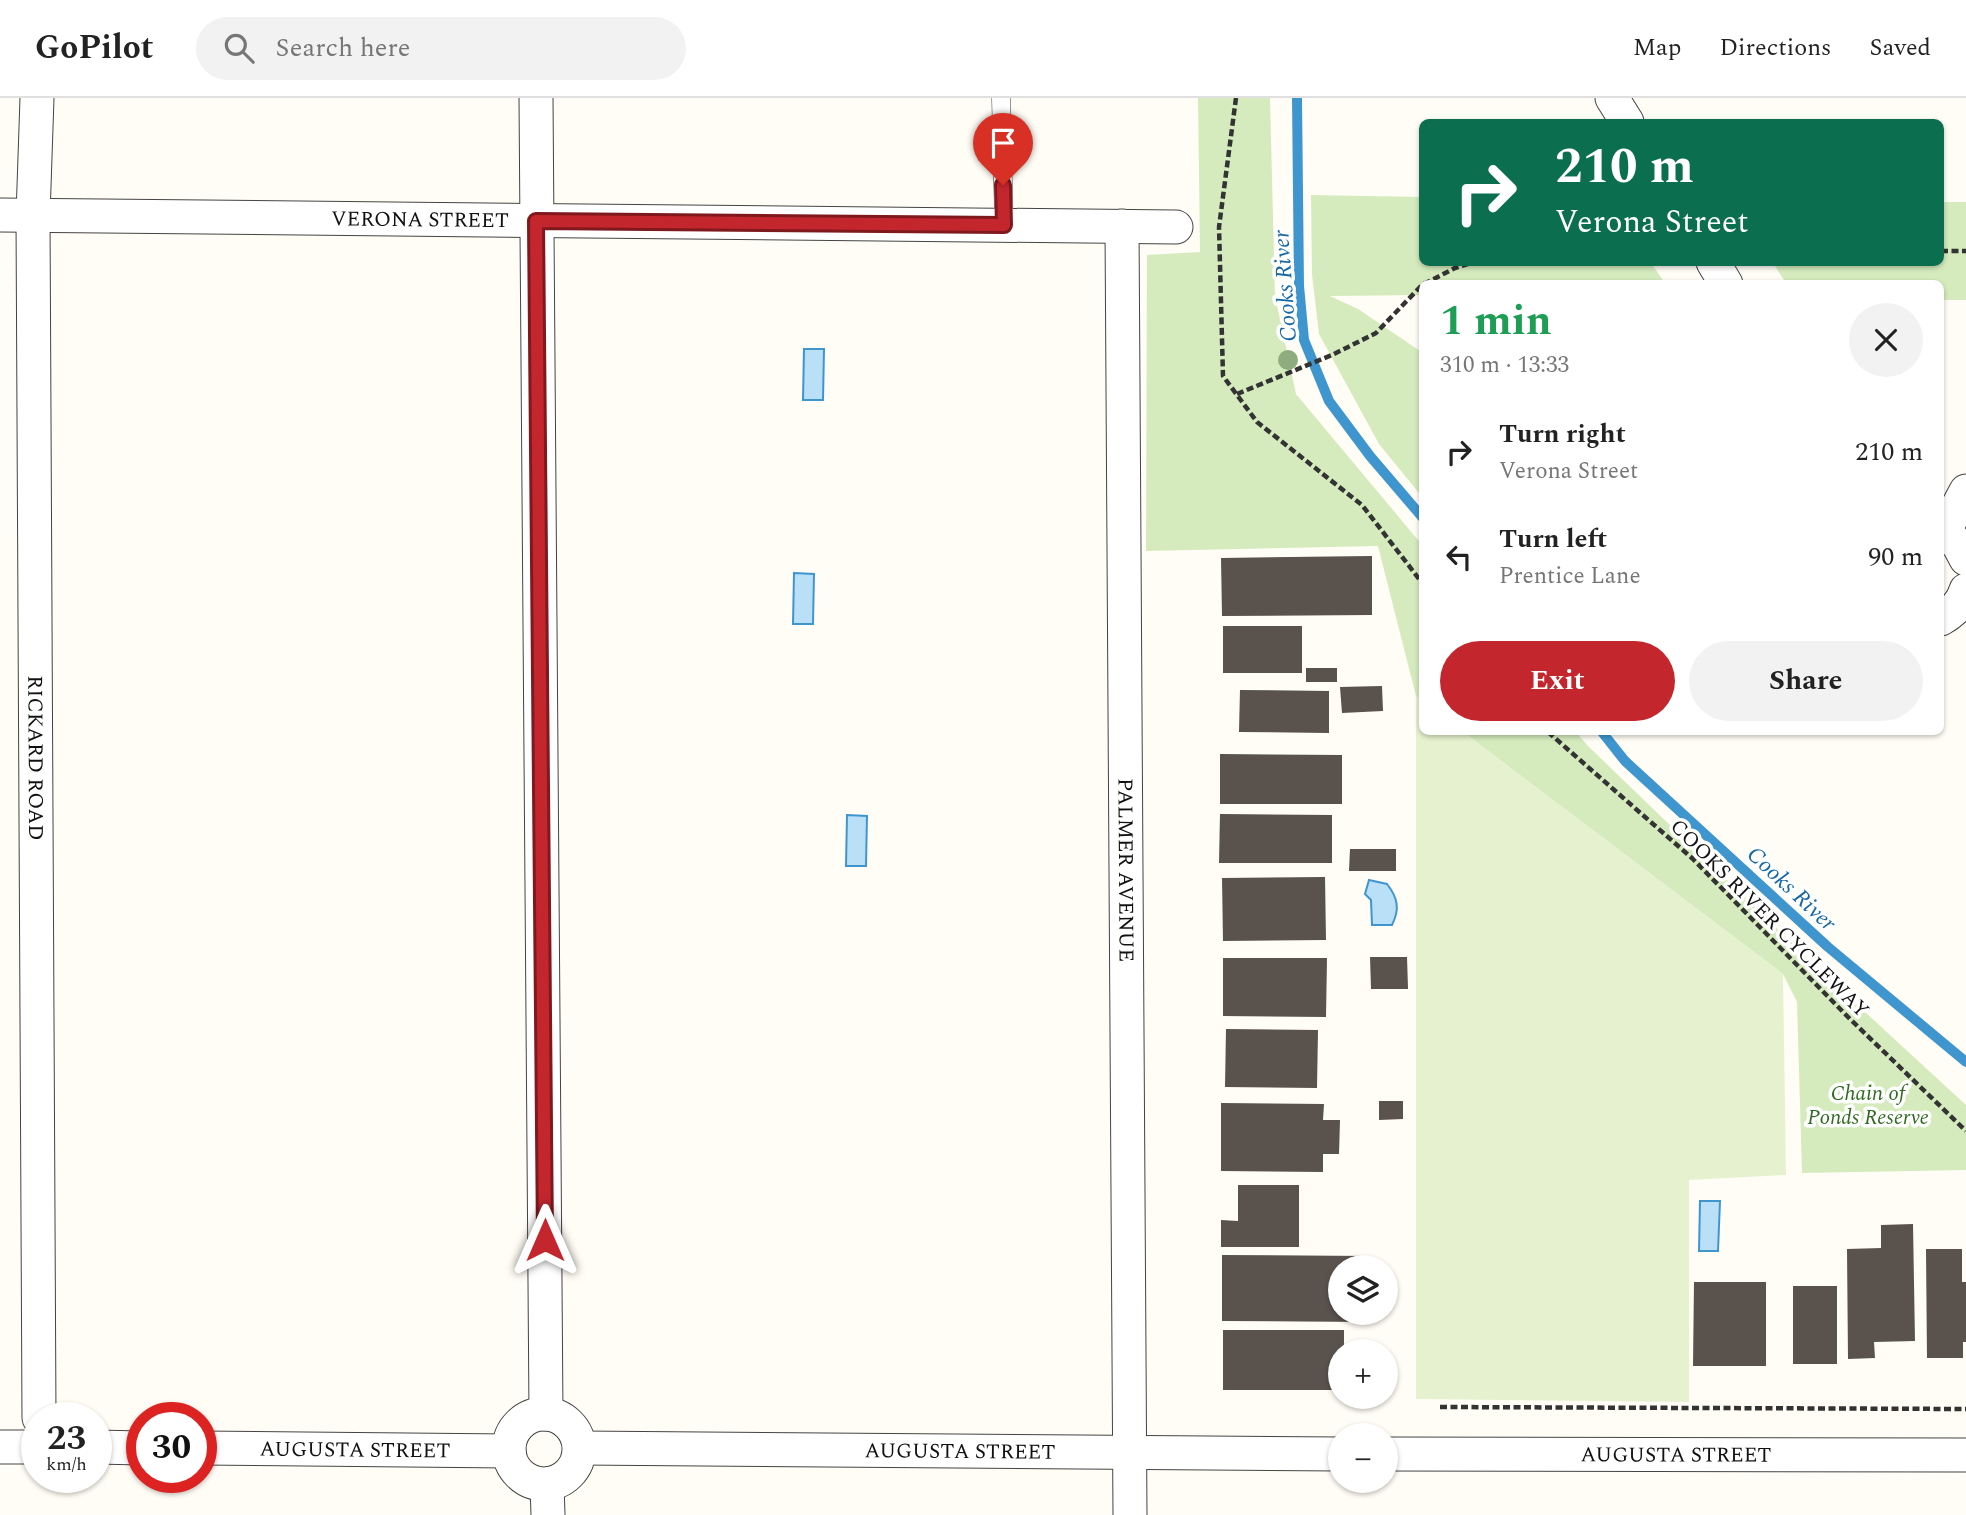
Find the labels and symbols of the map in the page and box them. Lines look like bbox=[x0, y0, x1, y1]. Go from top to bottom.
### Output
pin bbox=[973, 113, 1033, 185]
street label: VERONA STREET bbox=[331, 203, 509, 237]
water label: Cooks River bbox=[1264, 228, 1307, 343]
street label: RICKARD ROAD bbox=[18, 675, 51, 841]
street label: PALMER AVENUE bbox=[1108, 778, 1142, 962]
street label: COOKS RIVER CYCLEWAY bbox=[1662, 812, 1876, 1026]
water label: Cooks River bbox=[1738, 838, 1845, 941]
park label: Chain of Ponds Reserve bbox=[1807, 1078, 1929, 1134]
position arrow bbox=[508, 1203, 582, 1277]
speed limit sign: 30 bbox=[126, 1402, 217, 1493]
street label: AUGUSTA STREET bbox=[259, 1434, 451, 1467]
street label: AUGUSTA STREET bbox=[864, 1435, 1056, 1469]
street label: AUGUSTA STREET bbox=[1580, 1439, 1772, 1472]

